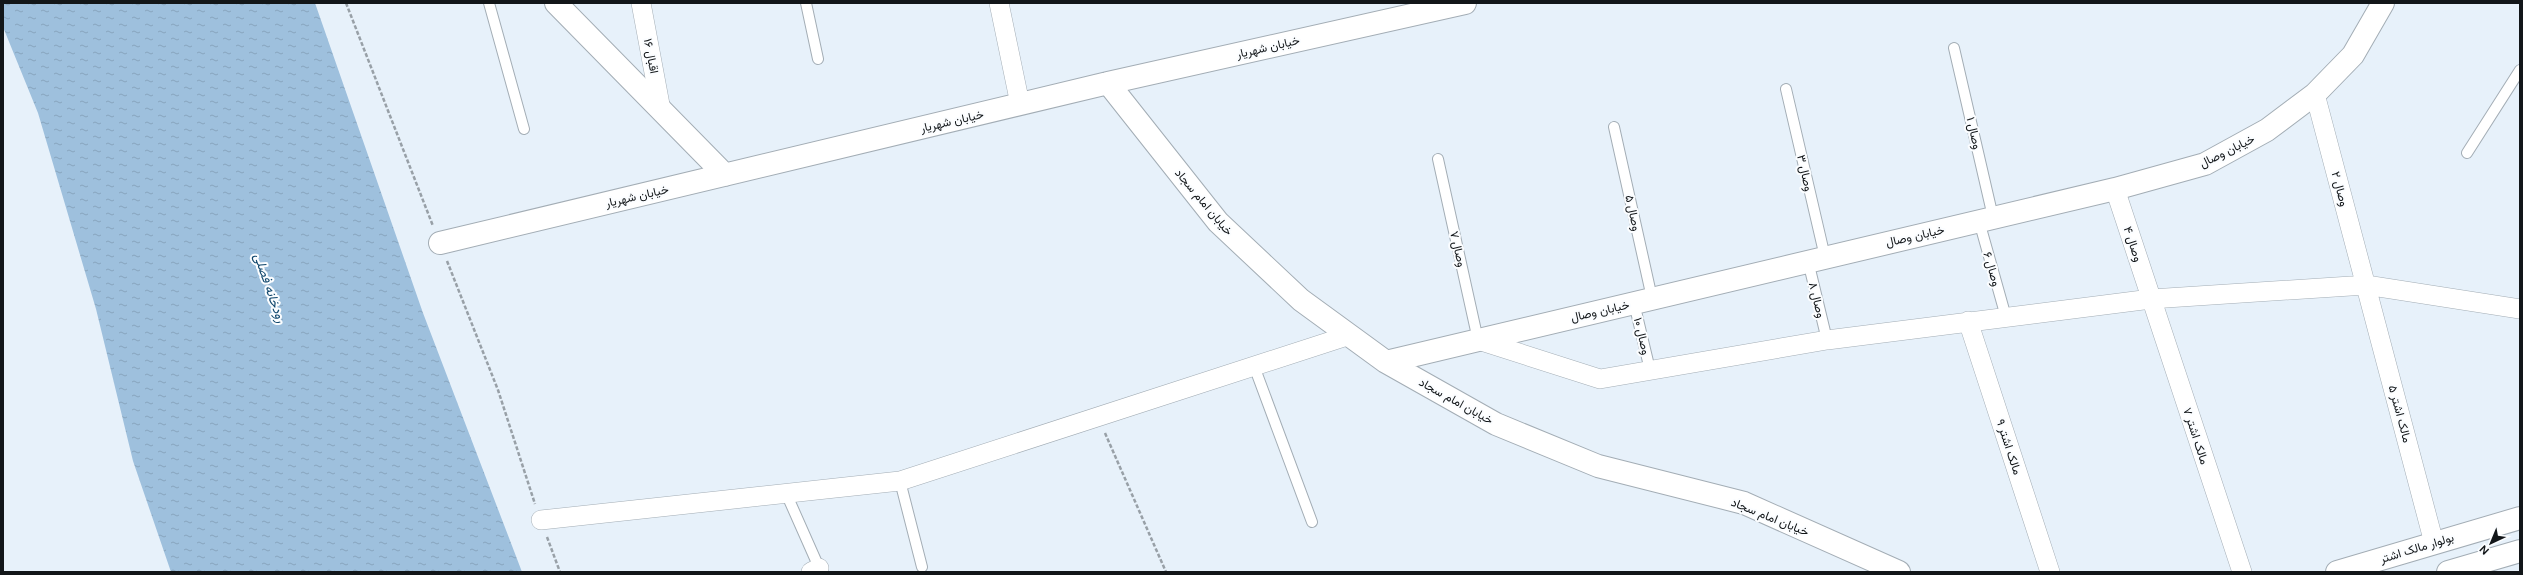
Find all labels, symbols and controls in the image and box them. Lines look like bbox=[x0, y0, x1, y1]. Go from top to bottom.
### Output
street label: خیابان شهریار bbox=[1234, 32, 1301, 62]
street label: اقبال ۱۶ bbox=[640, 37, 662, 75]
street label: خیابان شهریار bbox=[918, 106, 985, 136]
street label: وصال ۱ bbox=[1963, 115, 1985, 151]
street label: خیابان وصال bbox=[2197, 131, 2257, 171]
street label: وصال ۳ bbox=[1793, 153, 1817, 193]
street label: خیابان امام سجاد bbox=[1171, 165, 1237, 239]
street label: وصال ۲ bbox=[2328, 170, 2352, 208]
street label: خیابان شهریار bbox=[603, 181, 670, 211]
street label: وصال ۵ bbox=[1621, 194, 1645, 232]
street label: خیابان وصال bbox=[1884, 221, 1946, 251]
street label: وصال ۴ bbox=[2120, 224, 2146, 264]
street label: وصال ۷ bbox=[1446, 229, 1470, 269]
street label: وصال ۶ bbox=[1979, 250, 2005, 288]
water label: رودخانه فصلی bbox=[250, 251, 290, 325]
street label: وصال ۸ bbox=[1805, 280, 1829, 320]
street label: خیابان وصال bbox=[1569, 296, 1631, 326]
street label: وصال ۱۰ bbox=[1630, 316, 1654, 356]
street label: خیابان امام سجاد bbox=[1416, 374, 1496, 428]
street label: مالک اشتر ۵ bbox=[2385, 383, 2415, 445]
street label: مالک اشتر ۷ bbox=[2179, 405, 2213, 467]
street label: مالک اشتر ۹ bbox=[1992, 417, 2026, 477]
street label: خیابان امام سجاد bbox=[1729, 494, 1811, 540]
north arrow bbox=[2471, 523, 2511, 563]
street label: بولوار مالک اشتر bbox=[2377, 529, 2456, 567]
text: N bbox=[2476, 542, 2492, 558]

